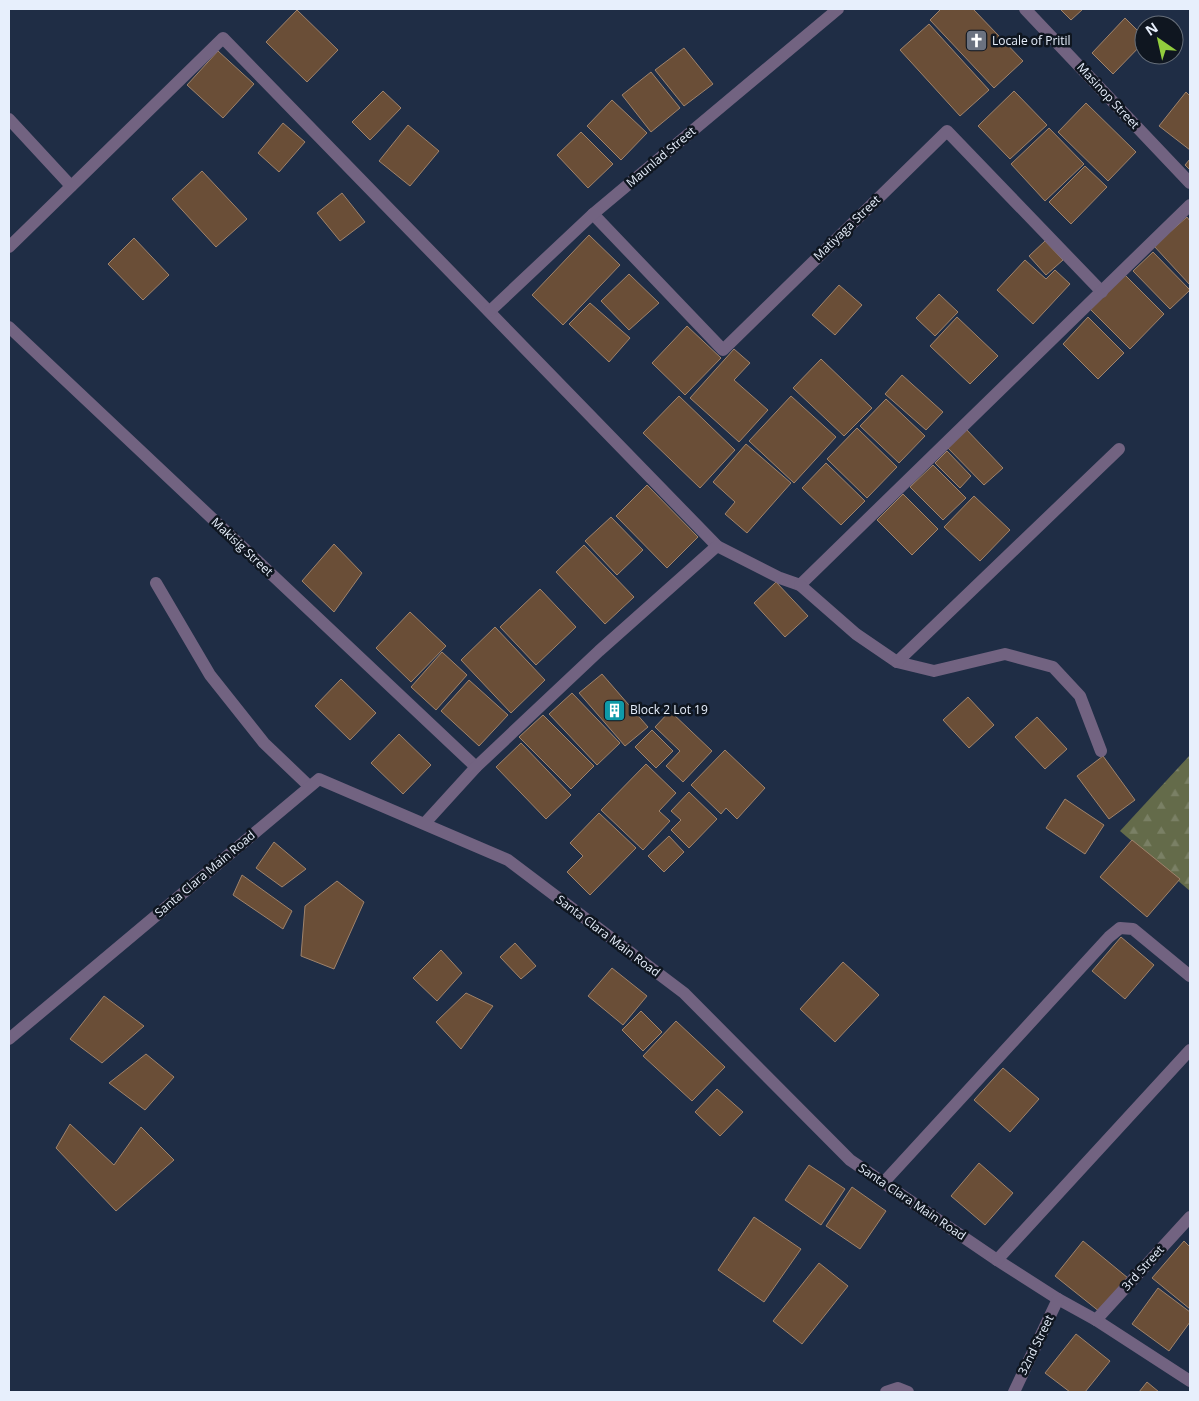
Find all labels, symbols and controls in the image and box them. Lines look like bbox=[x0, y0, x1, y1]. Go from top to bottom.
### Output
north arrow bbox=[1134, 15, 1184, 65]
text: N bbox=[1141, 18, 1161, 40]
church icon: Locale of Pritil bbox=[964, 29, 988, 53]
place label: Locale of Pritil bbox=[992, 32, 1071, 49]
street label: Masinop Street bbox=[1073, 59, 1143, 132]
street label: Maunlad Street bbox=[622, 123, 699, 191]
street label: Matiyaga Street bbox=[809, 191, 884, 264]
street label: Makisig Street bbox=[208, 514, 277, 580]
building icon: Block 2 Lot 19 bbox=[602, 698, 626, 722]
place label: Block 2 Lot 19 bbox=[630, 701, 708, 718]
street label: Santa Clara Main Road bbox=[151, 827, 258, 921]
street label: Santa Clara Main Road bbox=[553, 891, 664, 980]
street label: Santa Clara Main Road bbox=[855, 1159, 969, 1244]
street label: 3rd Street bbox=[1118, 1241, 1168, 1294]
street label: 32nd Street bbox=[1014, 1312, 1057, 1378]

